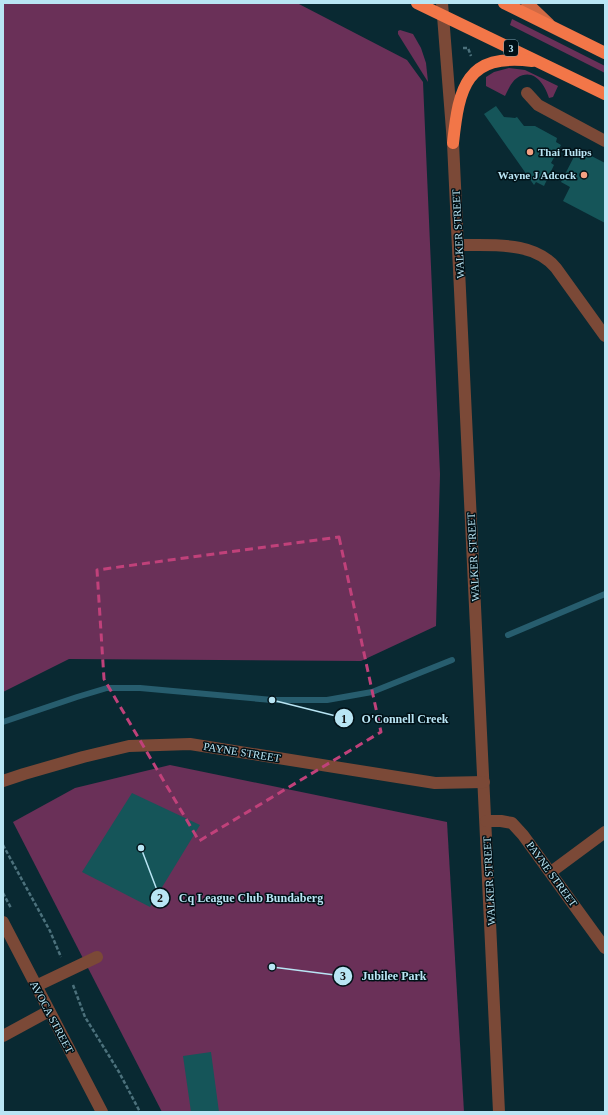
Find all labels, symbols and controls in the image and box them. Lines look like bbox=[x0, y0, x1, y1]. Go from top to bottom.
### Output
road number: 3 bbox=[504, 40, 518, 56]
place label: Thai Tulips bbox=[538, 146, 592, 158]
marker: Thai Tulips bbox=[525, 147, 535, 157]
place label: Wayne J Adcock bbox=[498, 169, 577, 181]
marker: Wayne J Adcock bbox=[579, 170, 589, 180]
street label: WALKER STREET bbox=[450, 189, 466, 279]
street label: WALKER STREET bbox=[465, 512, 481, 602]
callout: O'Connell Creek bbox=[334, 706, 456, 730]
text: 1 bbox=[341, 712, 347, 726]
text: O'Connell Creek bbox=[362, 712, 449, 726]
street label: PAYNE STREET bbox=[203, 740, 282, 764]
street label: WALKER STREET bbox=[481, 836, 497, 926]
street label: PAYNE STREET bbox=[524, 839, 580, 909]
callout: Cq League Club Bundaberg bbox=[150, 886, 331, 910]
text: 2 bbox=[157, 891, 163, 905]
text: Cq League Club Bundaberg bbox=[179, 891, 323, 905]
callout: Jubilee Park bbox=[333, 964, 434, 988]
text: 3 bbox=[340, 969, 346, 983]
text: Jubilee Park bbox=[362, 969, 427, 983]
street label: AVOCA STREET bbox=[28, 979, 76, 1055]

